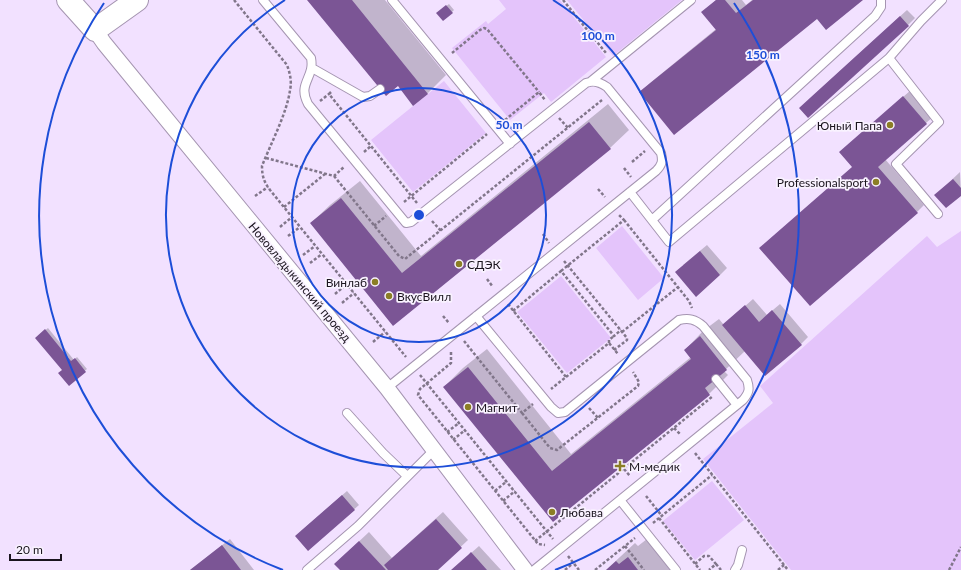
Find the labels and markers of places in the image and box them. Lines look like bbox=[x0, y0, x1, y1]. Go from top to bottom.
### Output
place label: Юный Папа bbox=[817, 118, 882, 133]
marker: Юный Папа bbox=[885, 120, 895, 130]
place label: Professionalsport bbox=[777, 175, 869, 190]
marker: Professionalsport bbox=[871, 177, 881, 187]
centre of rings bbox=[412, 208, 426, 222]
place label: СДЭК bbox=[467, 257, 501, 272]
marker: СДЭК bbox=[454, 259, 464, 269]
place label: Винлаб bbox=[326, 275, 367, 290]
marker: Винлаб bbox=[370, 277, 380, 287]
place label: ВкусВилл bbox=[397, 289, 451, 304]
marker: ВкусВилл bbox=[384, 291, 394, 301]
place label: Магнит bbox=[476, 400, 518, 415]
marker: Магнит bbox=[463, 402, 473, 412]
place label: М-медик bbox=[629, 459, 681, 474]
marker: М-медик bbox=[614, 460, 626, 472]
place label: Любава bbox=[559, 505, 603, 520]
marker: Любава bbox=[547, 507, 557, 517]

